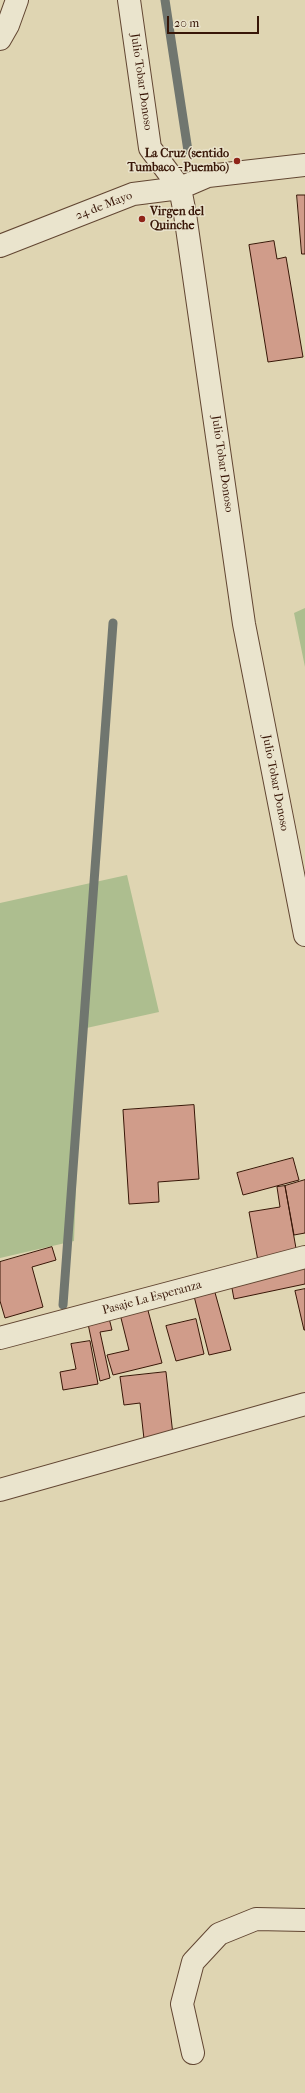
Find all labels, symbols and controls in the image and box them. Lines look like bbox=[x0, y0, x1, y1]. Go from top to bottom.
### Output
scale bar bbox=[169, 8, 261, 34]
text: 20 m bbox=[174, 16, 199, 30]
street label: Julio Tobar Donoso bbox=[127, 33, 155, 131]
place label: La Cruz (sentido Tumbaco - Puembo) bbox=[127, 147, 229, 175]
marker: La Cruz (sentido Tumbaco - Puembo) bbox=[232, 156, 242, 166]
street label: 24 de Mayo bbox=[74, 189, 134, 223]
place label: Virgen del Quinche bbox=[150, 205, 204, 233]
marker: Virgen del Quinche bbox=[137, 214, 147, 224]
street label: Julio Tobar Donoso bbox=[208, 415, 236, 513]
street label: Julio Tobar Donoso bbox=[259, 734, 291, 832]
street label: Pasaje La Esperanza bbox=[101, 1278, 203, 1318]

